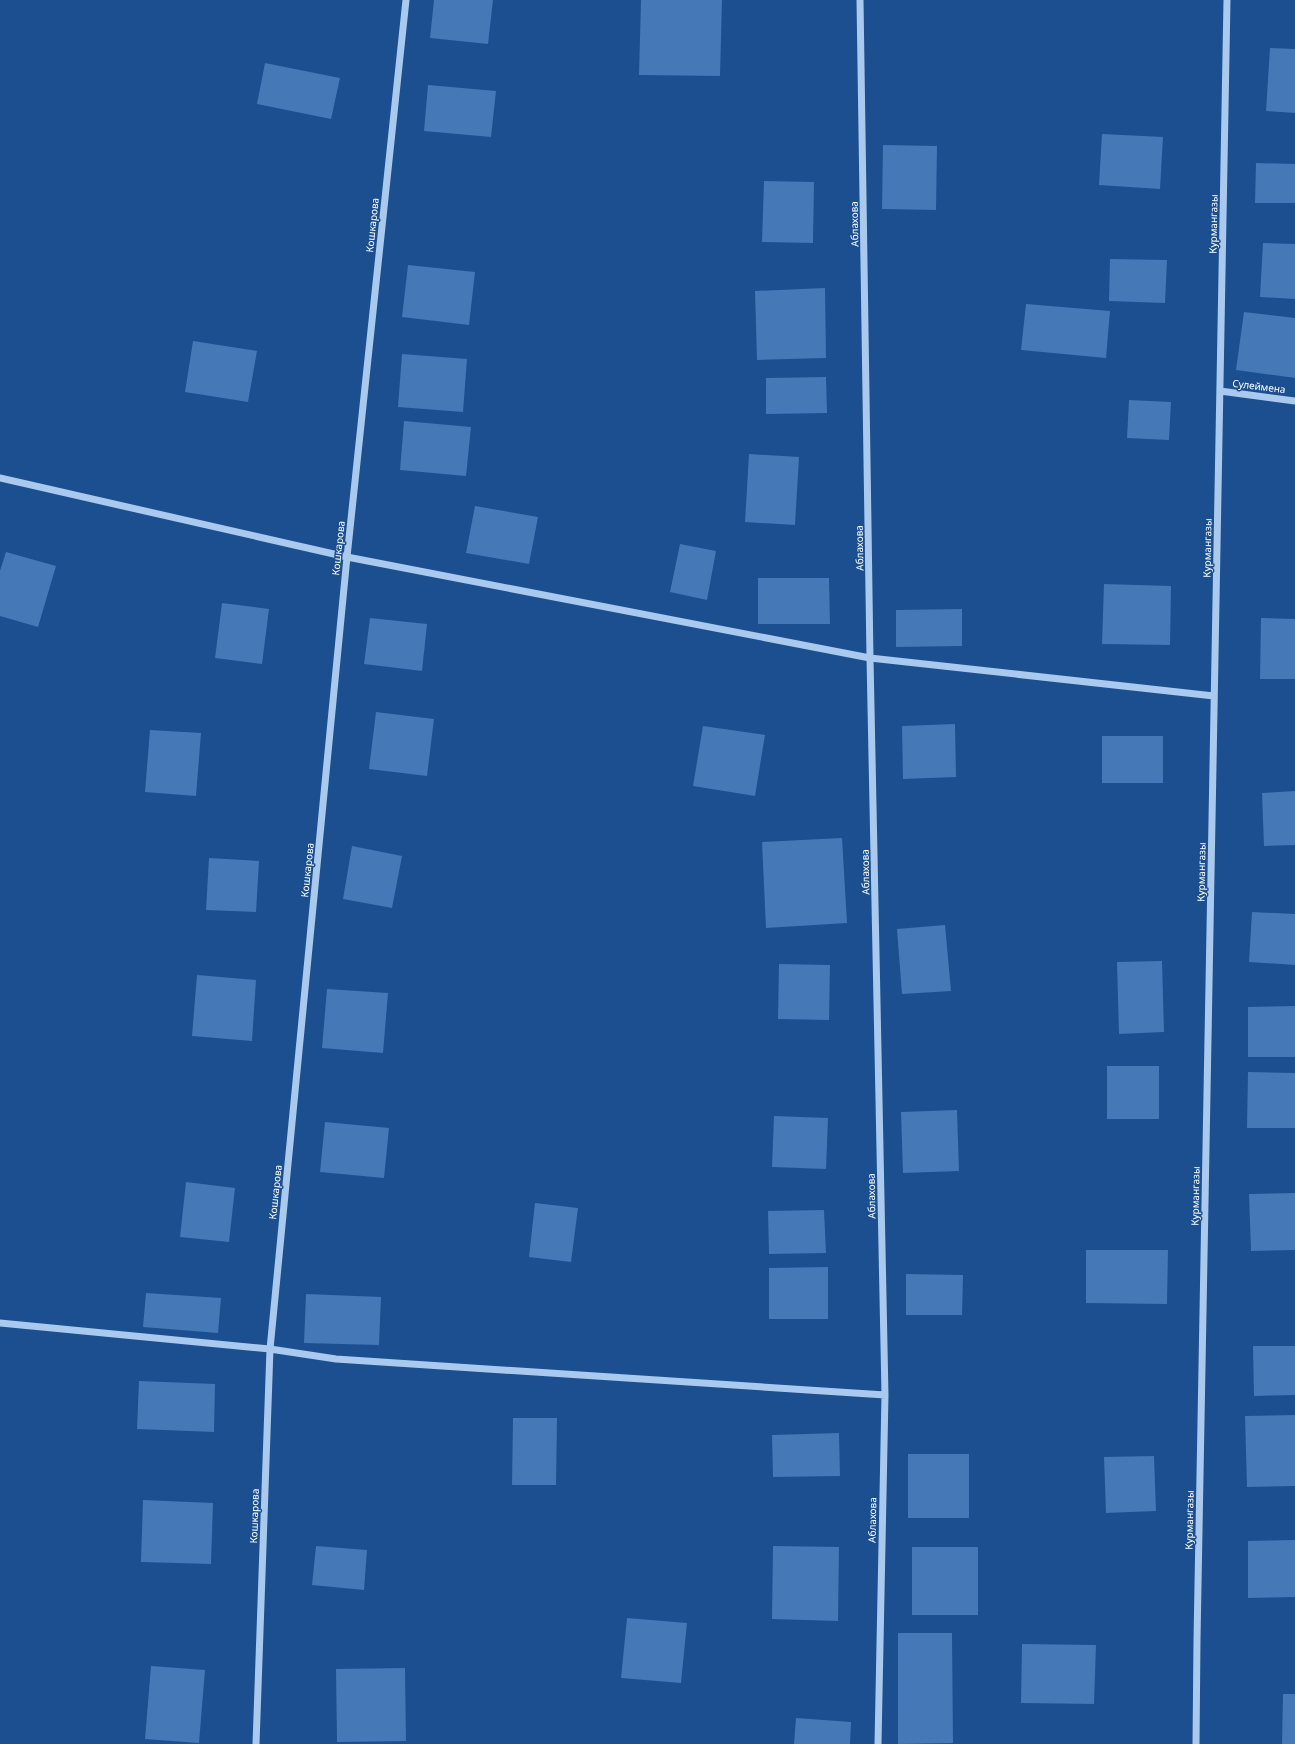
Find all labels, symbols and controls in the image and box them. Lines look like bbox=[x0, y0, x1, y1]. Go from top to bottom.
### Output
street label: Курмангазы bbox=[1205, 194, 1221, 254]
street label: Кошкарова bbox=[362, 197, 382, 253]
street label: Аблахова bbox=[847, 201, 861, 247]
street label: Сулеймена bbox=[1232, 376, 1286, 396]
street label: Курмангазы bbox=[1199, 518, 1215, 578]
street label: Кошкарова bbox=[328, 520, 348, 576]
street label: Аблахова bbox=[852, 525, 866, 571]
street label: Кошкарова bbox=[297, 842, 317, 898]
street label: Курмангазы bbox=[1193, 842, 1209, 902]
street label: Аблахова bbox=[858, 849, 872, 895]
street label: Кошкарова bbox=[265, 1164, 285, 1220]
street label: Курмангазы bbox=[1187, 1166, 1203, 1226]
street label: Аблахова bbox=[864, 1173, 878, 1219]
street label: Кошкарова bbox=[246, 1488, 262, 1544]
street label: Курмангазы bbox=[1181, 1490, 1197, 1550]
street label: Аблахова bbox=[865, 1497, 879, 1543]

